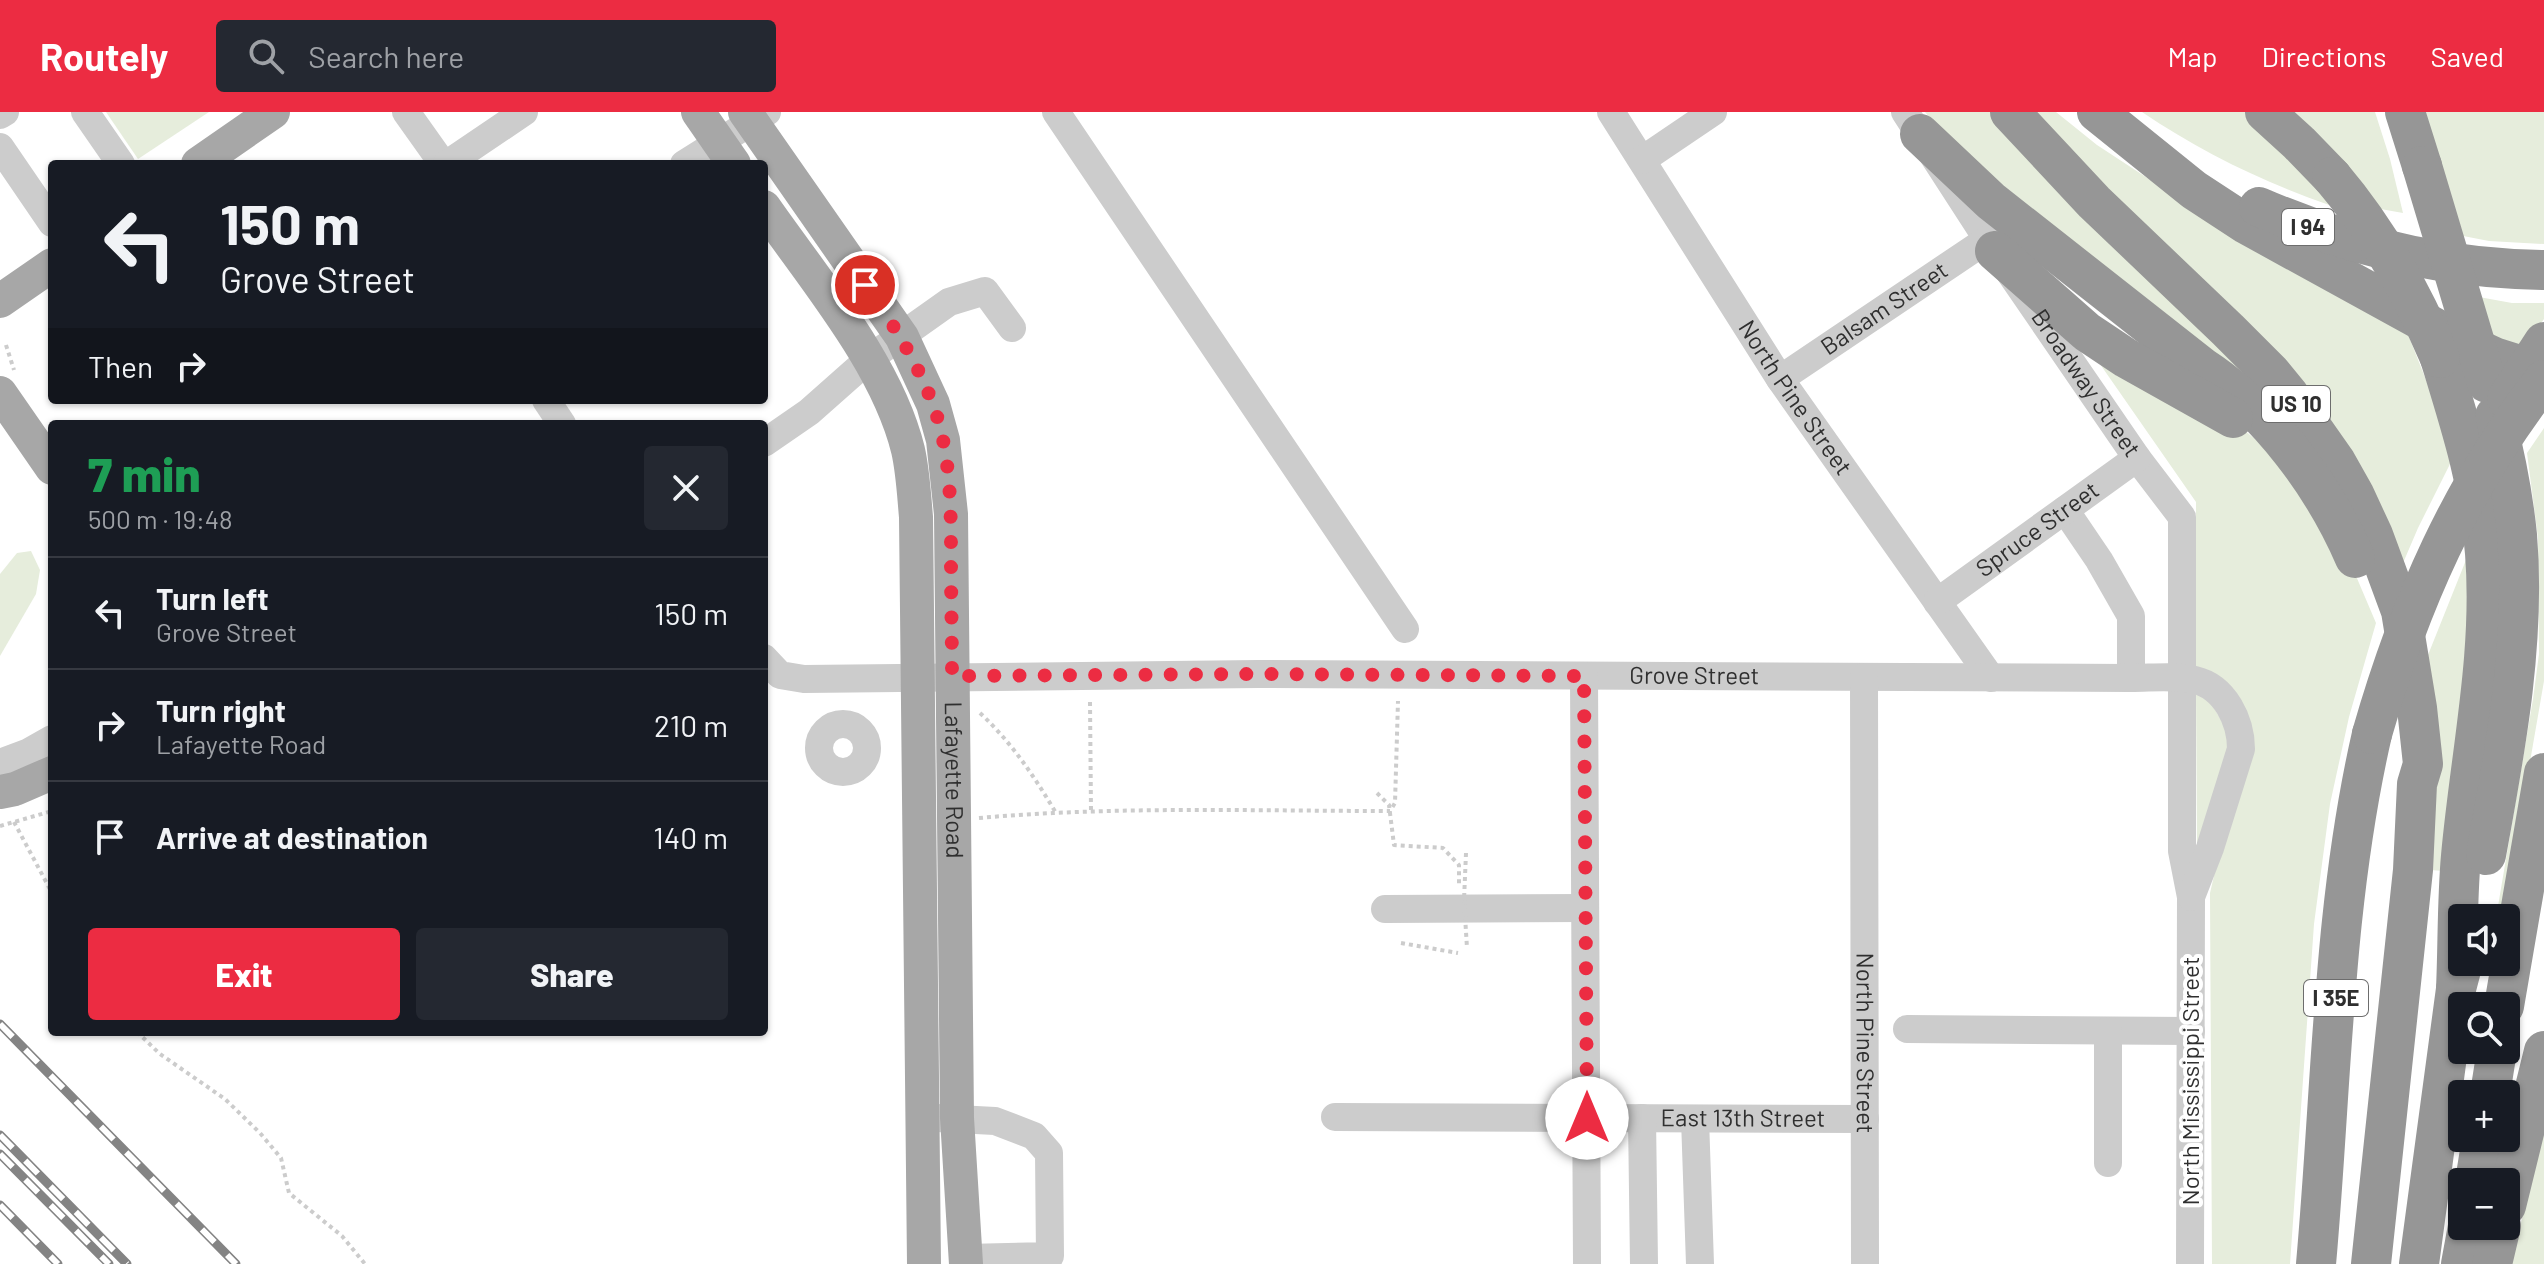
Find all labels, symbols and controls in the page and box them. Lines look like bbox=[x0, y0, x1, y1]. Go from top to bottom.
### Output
search box bbox=[216, 20, 776, 92]
text: Routely bbox=[40, 33, 168, 79]
icon: search bbox=[244, 34, 288, 78]
text: Search here bbox=[308, 38, 464, 74]
text: Map bbox=[2168, 39, 2217, 73]
text: Directions bbox=[2261, 39, 2387, 73]
text: Saved bbox=[2431, 39, 2504, 73]
text: 150 m bbox=[220, 189, 360, 256]
icon: left bbox=[88, 192, 192, 296]
road number: I 94 bbox=[2282, 209, 2334, 245]
pin bbox=[831, 251, 899, 319]
street label: Balsam Street bbox=[1815, 254, 1953, 360]
text: Grove Street bbox=[220, 257, 415, 300]
icon: arrive bbox=[843, 263, 887, 307]
street label: Broadway Street bbox=[2026, 303, 2148, 462]
street label: North Pine Street bbox=[1733, 314, 1859, 480]
icon: right bbox=[169, 344, 213, 388]
text: Then bbox=[88, 348, 153, 384]
road number: US 10 bbox=[2262, 386, 2330, 422]
text: 7 min bbox=[88, 444, 201, 502]
button: close bbox=[644, 446, 728, 530]
street label: Spruce Street bbox=[1970, 474, 2104, 582]
text: 500 m · 19:48 bbox=[88, 503, 233, 534]
text: Turn left bbox=[156, 580, 269, 616]
icon: left bbox=[88, 591, 132, 635]
text: 150 m bbox=[654, 595, 728, 631]
text: Grove Street bbox=[156, 616, 297, 647]
street label: Grove Street bbox=[1629, 660, 1759, 689]
text: Turn right bbox=[156, 692, 286, 728]
street label: Lafayette Road bbox=[940, 701, 970, 859]
icon: right bbox=[88, 703, 132, 747]
text: 210 m bbox=[654, 707, 728, 743]
text: Lafayette Road bbox=[156, 728, 326, 759]
icon: arrive bbox=[88, 815, 132, 859]
text: Arrive at destination bbox=[156, 819, 428, 855]
text: 140 m bbox=[653, 819, 728, 855]
map controls bbox=[2448, 904, 2520, 1240]
button: sound bbox=[2448, 904, 2520, 976]
button: Exit bbox=[88, 928, 400, 1020]
button: Share bbox=[416, 928, 728, 1020]
street label: North Pine Street bbox=[1851, 952, 1881, 1134]
street label: North Mississippi Street bbox=[2175, 957, 2204, 1205]
road number: I 35E bbox=[2304, 980, 2368, 1016]
button: search bbox=[2448, 992, 2520, 1064]
position arrow bbox=[1545, 1076, 1629, 1160]
button: + bbox=[2448, 1080, 2520, 1152]
street label: East 13th Street bbox=[1661, 1102, 1825, 1132]
button: − bbox=[2448, 1168, 2520, 1240]

